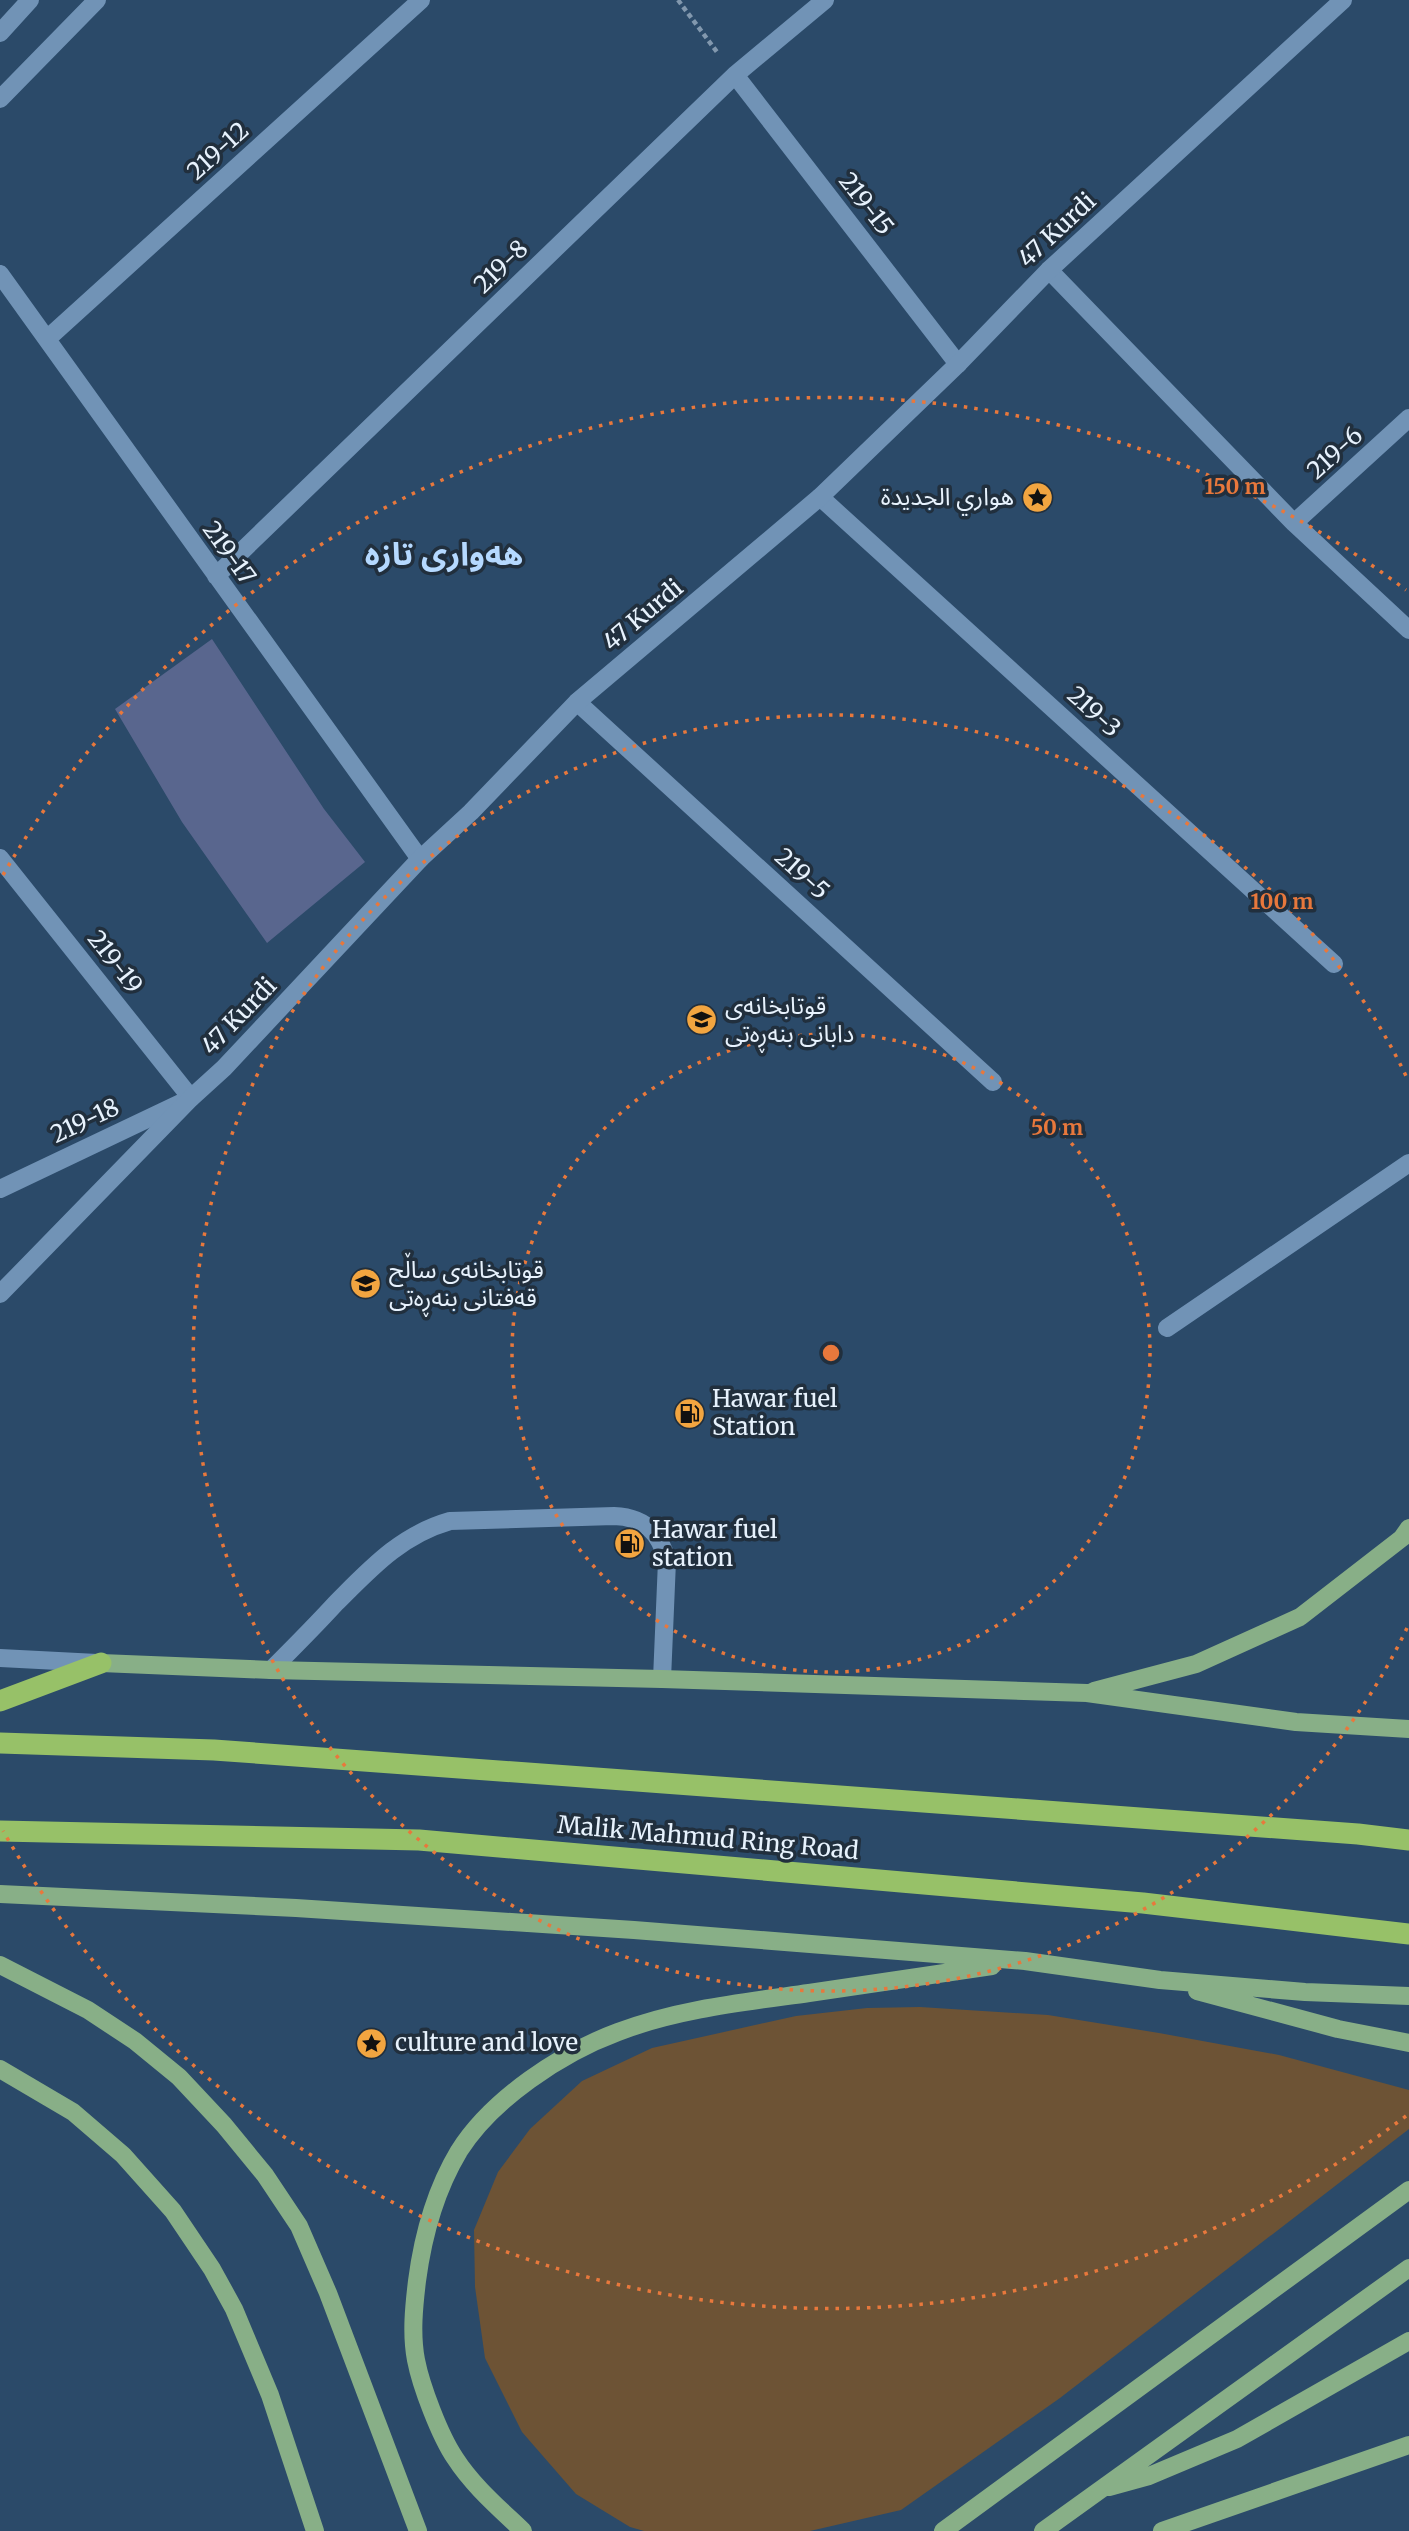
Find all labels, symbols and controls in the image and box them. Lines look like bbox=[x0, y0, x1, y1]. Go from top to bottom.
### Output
street label: 219-12 bbox=[180, 115, 255, 186]
street label: 219-15 bbox=[832, 166, 901, 241]
street label: 47 Kurdi bbox=[1011, 186, 1102, 274]
street label: 219-8 bbox=[467, 233, 534, 300]
street label: 219-6 bbox=[1300, 420, 1369, 486]
text: 150 m bbox=[1204, 473, 1266, 500]
place icon: هواري الجديدة bbox=[1020, 480, 1054, 514]
place label: هواري الجديدة bbox=[881, 481, 1014, 516]
street label: 219-17 bbox=[196, 515, 263, 590]
district label: هەواری تازە bbox=[365, 534, 523, 574]
street label: 47 Kurdi bbox=[596, 572, 689, 657]
street label: 219-3 bbox=[1061, 679, 1128, 744]
street label: 219-5 bbox=[769, 841, 836, 906]
text: 100 m bbox=[1251, 888, 1313, 915]
street label: 219-19 bbox=[81, 924, 150, 1000]
street label: 47 Kurdi bbox=[194, 970, 283, 1061]
place label: قوتابخانەی دابانی بنەڕەتی bbox=[725, 990, 854, 1054]
school or university icon: قوتابخانەی دابانی بنەڕەتی bbox=[685, 1003, 719, 1037]
street label: 219-18 bbox=[46, 1091, 124, 1150]
text: 50 m bbox=[1031, 1114, 1083, 1141]
place label: قوتابخانەی ساڵح قەفتانی بنەڕەتی bbox=[389, 1252, 544, 1318]
school or university icon: قوتابخانەی ساڵح قەفتانی بنەڕەتی bbox=[349, 1267, 383, 1301]
centre of rings bbox=[819, 1341, 843, 1365]
place label: Hawar fuel Station bbox=[712, 1383, 837, 1442]
fuel station icon: Hawar fuel Station bbox=[672, 1396, 706, 1430]
place label: Hawar fuel station bbox=[652, 1514, 777, 1573]
fuel station icon: Hawar fuel station bbox=[612, 1527, 646, 1561]
street label: Malik Mahmud Ring Road bbox=[556, 1809, 860, 1866]
place icon: culture and love bbox=[355, 2026, 389, 2060]
place label: culture and love bbox=[395, 2027, 578, 2058]

